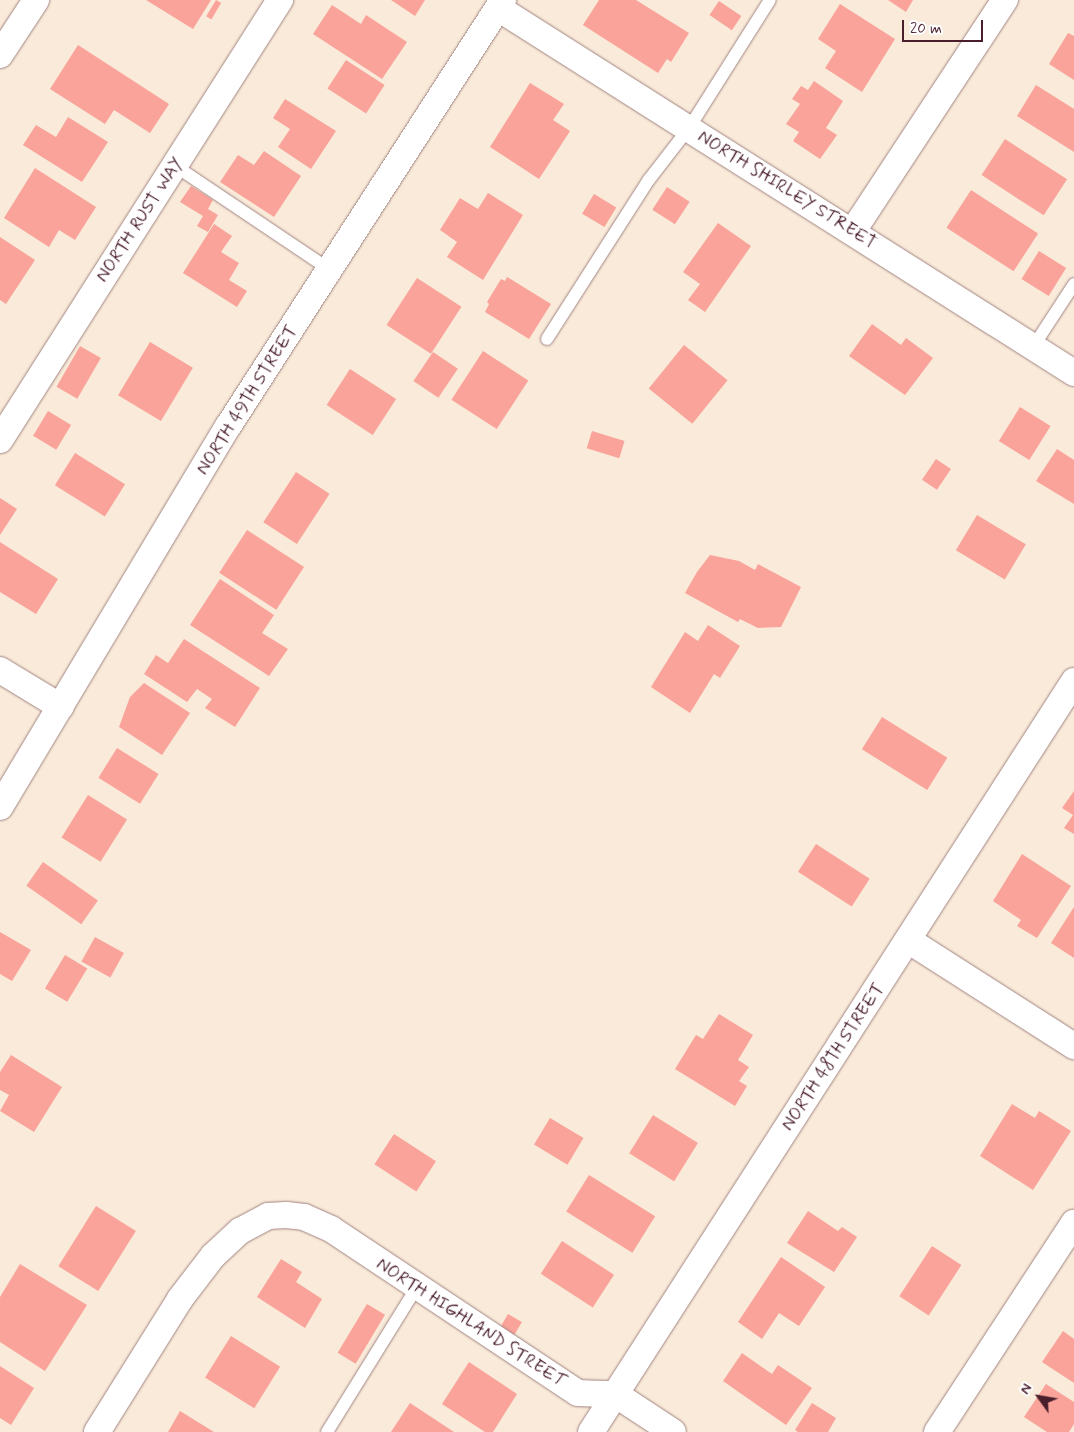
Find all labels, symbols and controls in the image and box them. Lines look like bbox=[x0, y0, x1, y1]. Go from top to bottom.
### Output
scale bar bbox=[904, 10, 985, 42]
text: 20 m bbox=[910, 19, 942, 39]
street label: NORTH SHIRLEY STREET bbox=[692, 125, 882, 255]
street label: NORTH RUST WAY bbox=[91, 152, 189, 288]
street label: NORTH 49TH STREET bbox=[191, 320, 303, 480]
street label: NORTH 48TH STREET bbox=[777, 978, 889, 1136]
street label: NORTH HIGHLAND STREET bbox=[370, 1252, 572, 1394]
north arrow bbox=[1014, 1372, 1064, 1422]
text: N bbox=[1016, 1380, 1036, 1398]

